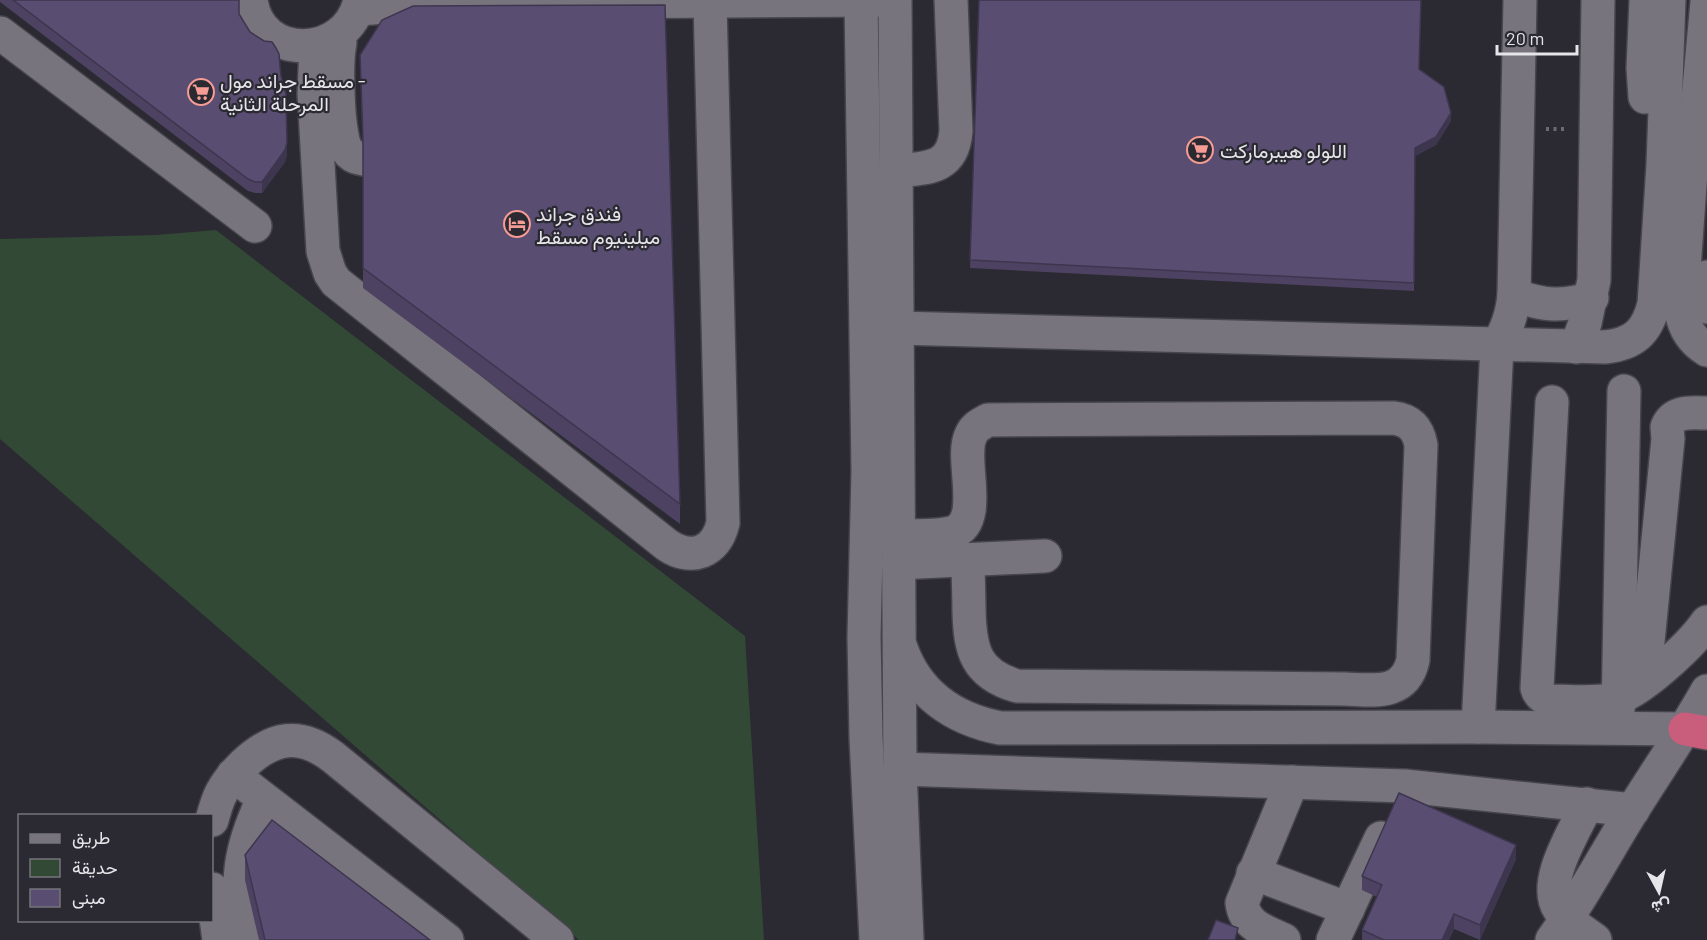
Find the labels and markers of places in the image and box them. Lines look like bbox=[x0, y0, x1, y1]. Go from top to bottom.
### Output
place label: مسقط جراند مول - المرحلة الثانية bbox=[220, 68, 366, 117]
supermarket icon: مسقط جراند مول - المرحلة الثانية bbox=[186, 77, 216, 107]
supermarket icon: اللولو هيبرماركت bbox=[1185, 135, 1215, 165]
place label: اللولو هيبرماركت bbox=[1220, 138, 1347, 164]
place label: فندق جراند ميلينيوم مسقط bbox=[536, 201, 660, 250]
hotel icon: فندق جراند ميلينيوم مسقط bbox=[502, 209, 532, 239]

